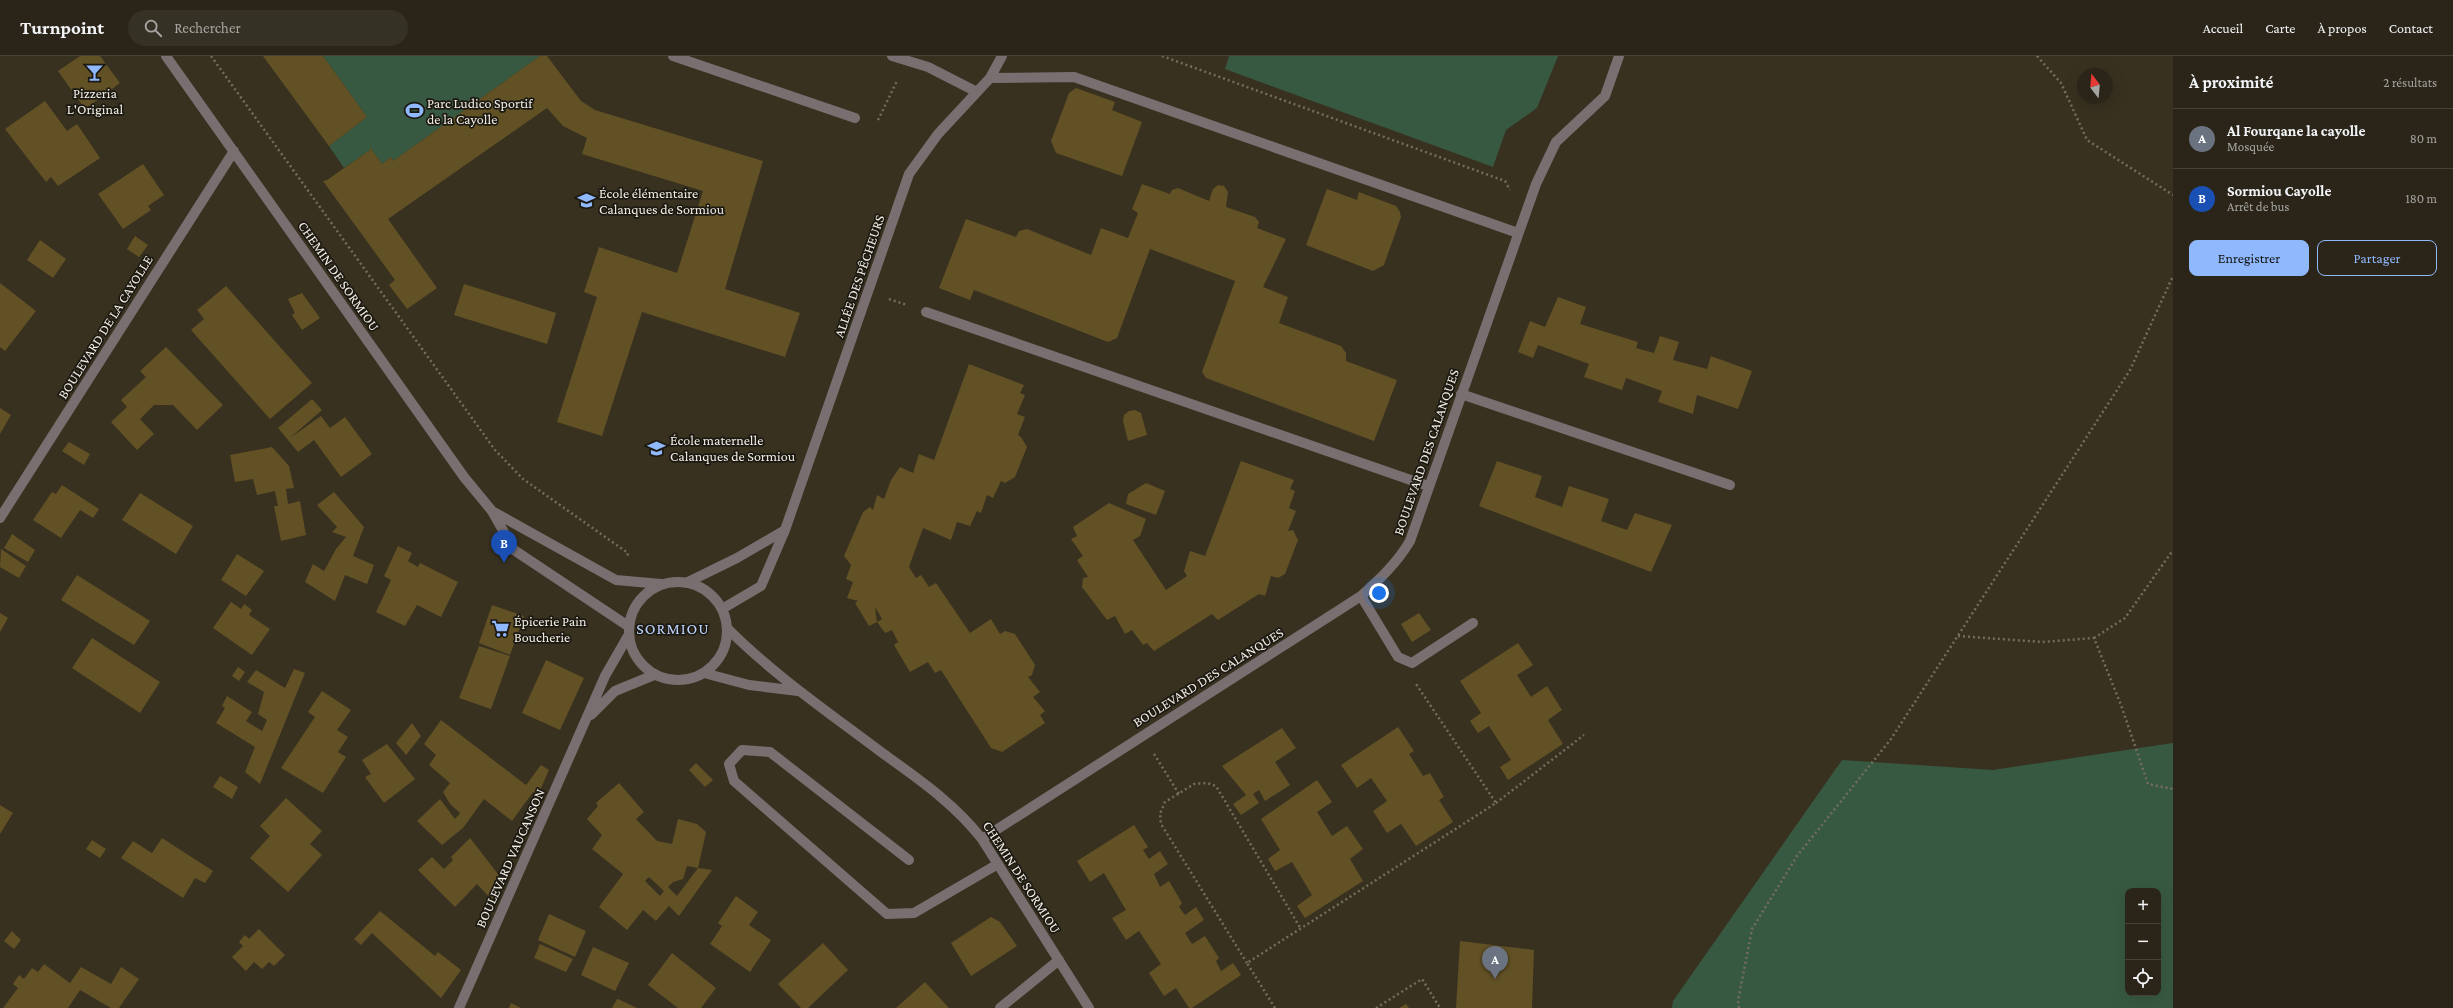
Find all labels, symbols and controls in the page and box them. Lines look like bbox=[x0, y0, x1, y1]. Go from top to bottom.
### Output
search box bbox=[128, 10, 408, 46]
text: Turnpoint bbox=[20, 17, 104, 38]
icon: search bbox=[142, 17, 164, 39]
text: Rechercher bbox=[174, 20, 241, 36]
text: Accueil bbox=[2203, 20, 2243, 36]
text: Carte bbox=[2265, 20, 2296, 36]
text: À propos bbox=[2318, 20, 2367, 36]
text: Contact bbox=[2389, 20, 2433, 36]
bar icon: Pizzeria L'Original bbox=[85, 63, 105, 83]
north arrow bbox=[2077, 68, 2113, 104]
text: À proximité bbox=[2189, 73, 2273, 92]
text: 2 résultats bbox=[2383, 75, 2437, 90]
place label: Pizzeria L'Original bbox=[67, 85, 123, 117]
place label: Parc Ludico Sportif de la Cayolle bbox=[427, 95, 533, 127]
sports icon: Parc Ludico Sportif de la Cayolle bbox=[404, 101, 424, 121]
text: Al Fourqane la cayolle bbox=[2227, 123, 2365, 139]
text: A bbox=[2198, 131, 2206, 146]
text: 80 m bbox=[2410, 131, 2437, 146]
text: Mosquée bbox=[2227, 139, 2274, 154]
text: Sormiou Cayolle bbox=[2227, 183, 2331, 199]
place label: École élémentaire Calanques de Sormiou bbox=[599, 185, 725, 217]
school or university icon: École élémentaire Calanques de Sormiou bbox=[576, 191, 596, 211]
text: B bbox=[2198, 191, 2206, 206]
text: 180 m bbox=[2405, 191, 2437, 206]
text: Arrêt de bus bbox=[2227, 199, 2289, 214]
street label: ALLÉE DES PÊCHEURS bbox=[830, 212, 888, 339]
street label: CHEMIN DE SORMIOU bbox=[295, 218, 383, 334]
button: Enregistrer bbox=[2189, 240, 2309, 276]
button: Partager bbox=[2317, 240, 2437, 276]
street label: BOULEVARD DE LA CAYOLLE bbox=[54, 252, 156, 402]
street label: BOULEVARD DES CALANQUES bbox=[1390, 366, 1462, 537]
place label: École maternelle Calanques de Sormiou bbox=[670, 432, 796, 464]
school or university icon: École maternelle Calanques de Sormiou bbox=[647, 438, 667, 458]
pin: B bbox=[491, 530, 517, 563]
your location bbox=[1369, 583, 1389, 603]
place label: Épicerie Pain Boucherie bbox=[514, 613, 587, 645]
supermarket icon: Épicerie Pain Boucherie bbox=[491, 619, 511, 639]
district label: SORMIOU bbox=[636, 620, 710, 637]
street label: BOULEVARD DES CALANQUES bbox=[1130, 624, 1287, 730]
street label: BOULEVARD VAUCANSON bbox=[472, 786, 548, 930]
street label: CHEMIN DE SORMIOU bbox=[980, 818, 1064, 936]
map controls bbox=[2125, 888, 2161, 996]
button: + bbox=[2125, 888, 2161, 924]
button: − bbox=[2125, 924, 2161, 960]
pin: A bbox=[1482, 946, 1508, 979]
button: locate bbox=[2125, 960, 2161, 996]

